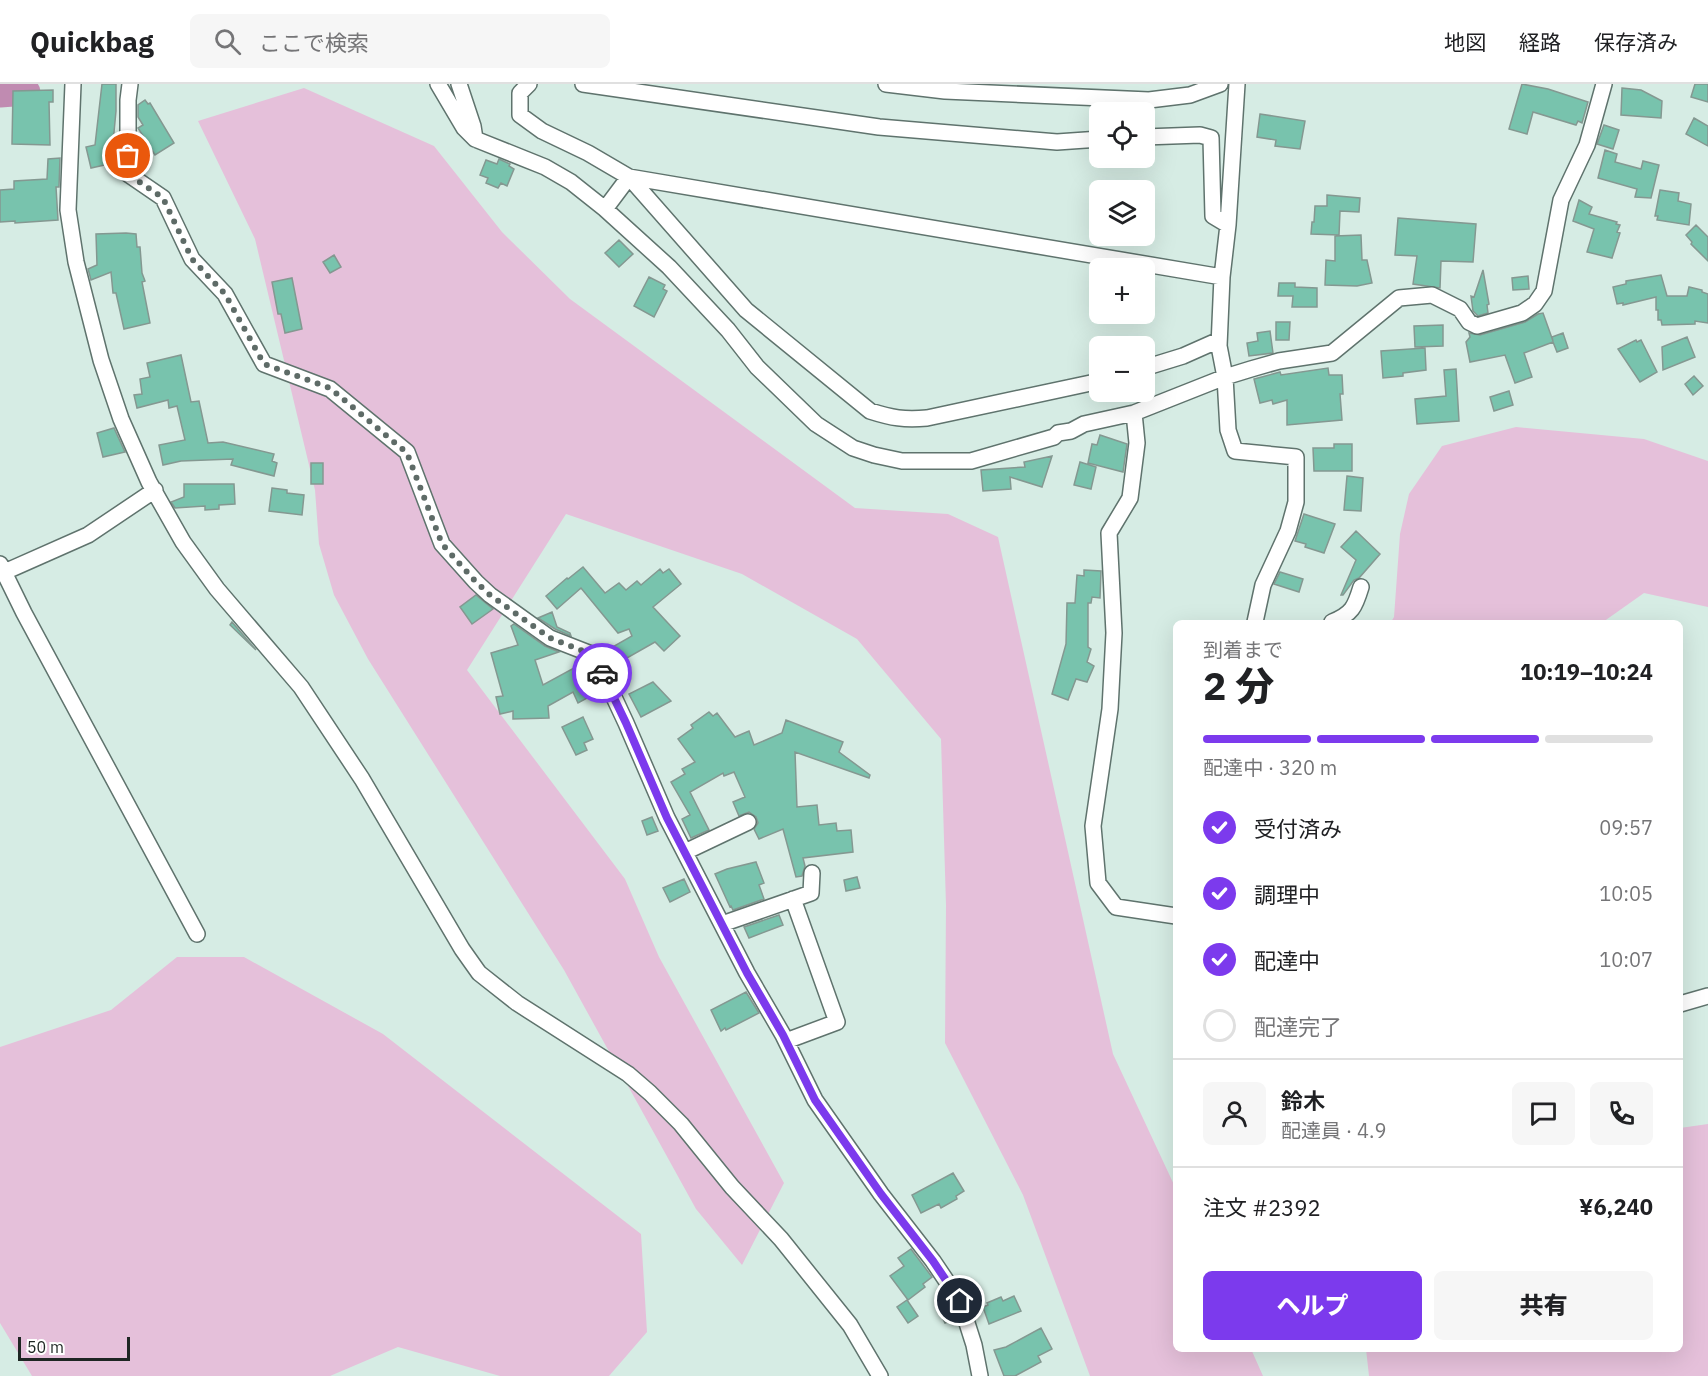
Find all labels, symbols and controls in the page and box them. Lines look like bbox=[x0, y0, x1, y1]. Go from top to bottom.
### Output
search box bbox=[190, 14, 610, 68]
text: Quickbag bbox=[30, 23, 154, 60]
icon: search bbox=[211, 25, 244, 58]
text: ここで検索 bbox=[259, 28, 369, 57]
text: 地図 bbox=[1444, 28, 1486, 56]
text: 経路 bbox=[1519, 28, 1561, 56]
text: 保存済み bbox=[1594, 28, 1678, 56]
map controls bbox=[1089, 102, 1155, 402]
button: locate bbox=[1089, 102, 1155, 168]
pin bbox=[102, 130, 153, 181]
icon: bag bbox=[111, 139, 144, 172]
button: layers bbox=[1089, 180, 1155, 246]
button: + bbox=[1089, 258, 1155, 324]
button: − bbox=[1089, 336, 1155, 402]
text: 到着まで bbox=[1203, 636, 1283, 663]
courier bbox=[572, 643, 632, 703]
icon: car bbox=[586, 657, 619, 690]
text: 10:19–10:24 bbox=[1520, 657, 1653, 686]
text: 2 分 bbox=[1203, 660, 1275, 711]
text: 配達中 · 320 m bbox=[1203, 754, 1337, 781]
icon: check bbox=[1203, 811, 1236, 844]
text: 受付済み bbox=[1254, 814, 1342, 843]
text: 09:57 bbox=[1599, 814, 1653, 841]
icon: check bbox=[1203, 877, 1236, 910]
text: 調理中 bbox=[1254, 880, 1320, 909]
text: 10:05 bbox=[1599, 880, 1653, 907]
icon: check bbox=[1203, 943, 1236, 976]
text: 配達中 bbox=[1254, 946, 1320, 975]
text: 10:07 bbox=[1599, 946, 1653, 973]
text: 配達完了 bbox=[1254, 1012, 1342, 1041]
button: person bbox=[1203, 1082, 1266, 1145]
button: chat bbox=[1512, 1082, 1575, 1145]
button: phone bbox=[1590, 1082, 1653, 1145]
text: 鈴木 bbox=[1281, 1086, 1325, 1115]
text: 配達員 · 4.9 bbox=[1281, 1117, 1386, 1144]
text: ¥6,240 bbox=[1579, 1192, 1653, 1221]
text: 注文 #2392 bbox=[1203, 1193, 1321, 1222]
button: ヘルプ bbox=[1203, 1271, 1422, 1340]
button: 共有 bbox=[1434, 1271, 1653, 1340]
pin bbox=[934, 1275, 985, 1326]
icon: home bbox=[943, 1284, 976, 1317]
scale bar bbox=[18, 1334, 130, 1362]
text: 50 m bbox=[27, 1337, 64, 1357]

